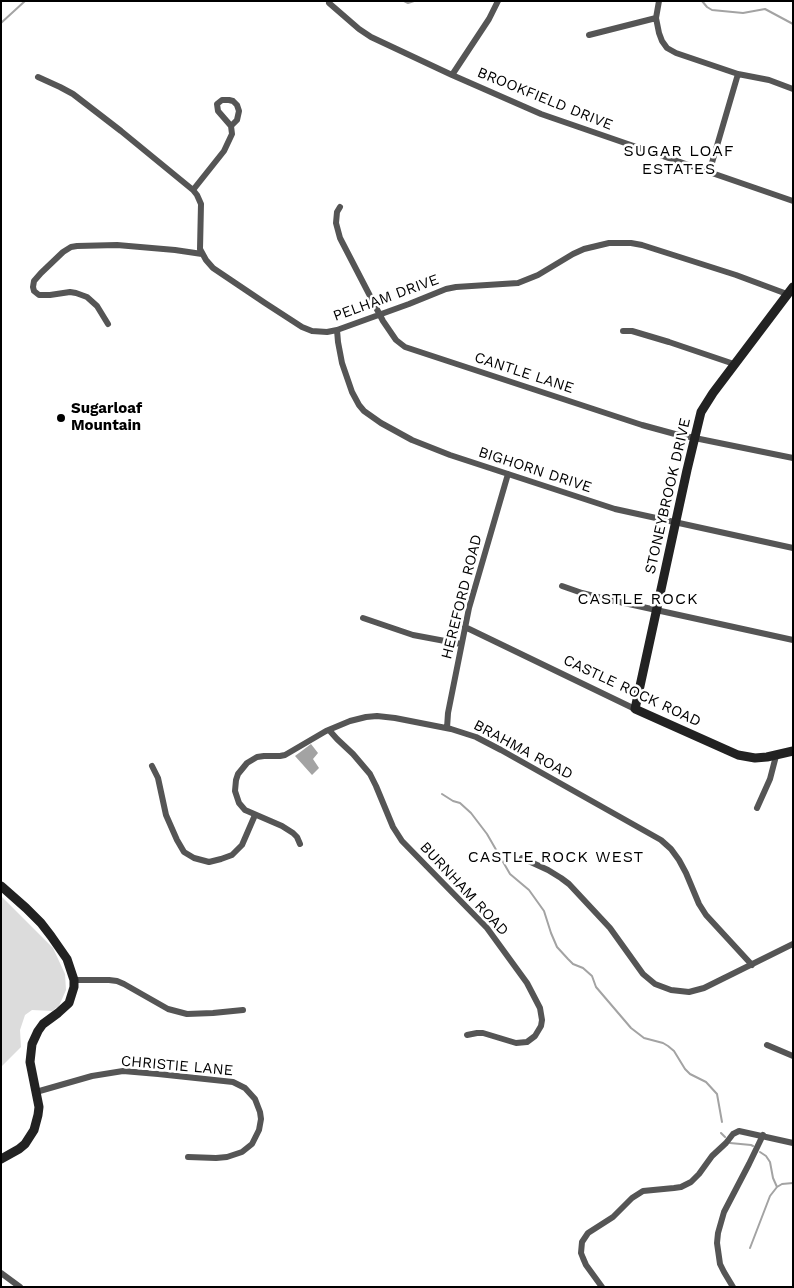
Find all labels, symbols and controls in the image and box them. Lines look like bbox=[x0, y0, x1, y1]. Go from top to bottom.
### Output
street label: BROOKFIELD DRIVE bbox=[475, 64, 615, 134]
district label: SUGAR LOAF ESTATES bbox=[622, 141, 736, 179]
street label: PELHAM DRIVE bbox=[331, 271, 441, 325]
street label: CANTLE LANE bbox=[472, 348, 576, 398]
place label: Sugarloaf Mountain bbox=[71, 400, 142, 435]
marker: Sugarloaf Mountain bbox=[55, 412, 67, 424]
street label: STONEYBROOK DRIVE bbox=[641, 416, 695, 576]
street label: BIGHORN DRIVE bbox=[476, 443, 594, 497]
street label: HEREFORD ROAD bbox=[438, 533, 486, 661]
district label: CASTLE ROCK bbox=[576, 589, 700, 609]
street label: CASTLE ROCK ROAD bbox=[560, 651, 704, 731]
street label: BRAHMA ROAD bbox=[470, 716, 576, 784]
street label: BURNHAM ROAD bbox=[416, 838, 512, 940]
district label: CASTLE ROCK WEST bbox=[466, 847, 646, 867]
street label: CHRISTIE LANE bbox=[120, 1052, 234, 1080]

